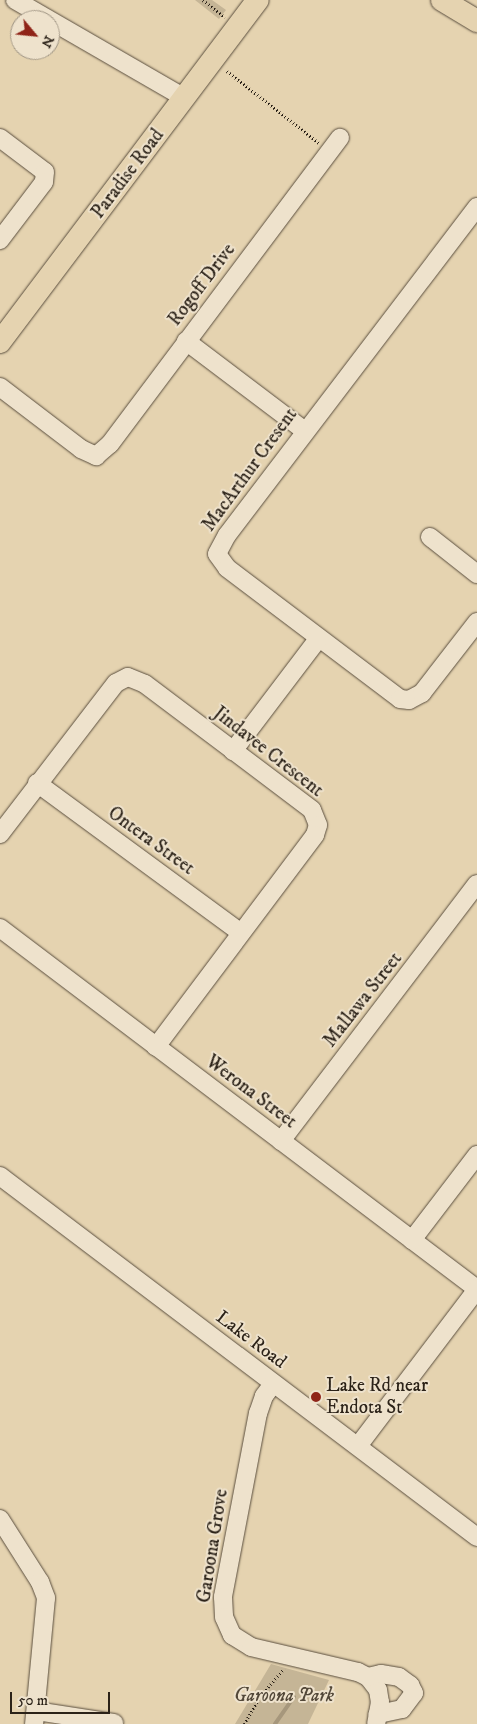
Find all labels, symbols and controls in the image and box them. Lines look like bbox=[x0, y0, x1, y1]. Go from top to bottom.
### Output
north arrow bbox=[10, 10, 60, 60]
text: N bbox=[37, 32, 58, 51]
street label: Paradise Road bbox=[87, 125, 169, 223]
street label: Rogoff Drive bbox=[164, 239, 240, 331]
street label: MacArthur Cresent bbox=[198, 404, 302, 536]
street label: Jindavee Crescent bbox=[208, 702, 328, 802]
street label: Ontera Street bbox=[103, 802, 199, 880]
street label: Mallawa Street bbox=[319, 948, 407, 1052]
street label: Werona Street bbox=[201, 1050, 301, 1134]
street label: Lake Road bbox=[211, 1306, 291, 1374]
place label: Lake Rd near Endota St bbox=[326, 1375, 428, 1419]
marker: Lake Rd near Endota St bbox=[310, 1391, 322, 1403]
street label: Garoona Grove bbox=[193, 1488, 233, 1604]
scale bar bbox=[12, 1682, 112, 1714]
park label: Garoona Park bbox=[234, 1685, 334, 1707]
text: 50 m bbox=[18, 1691, 48, 1710]

